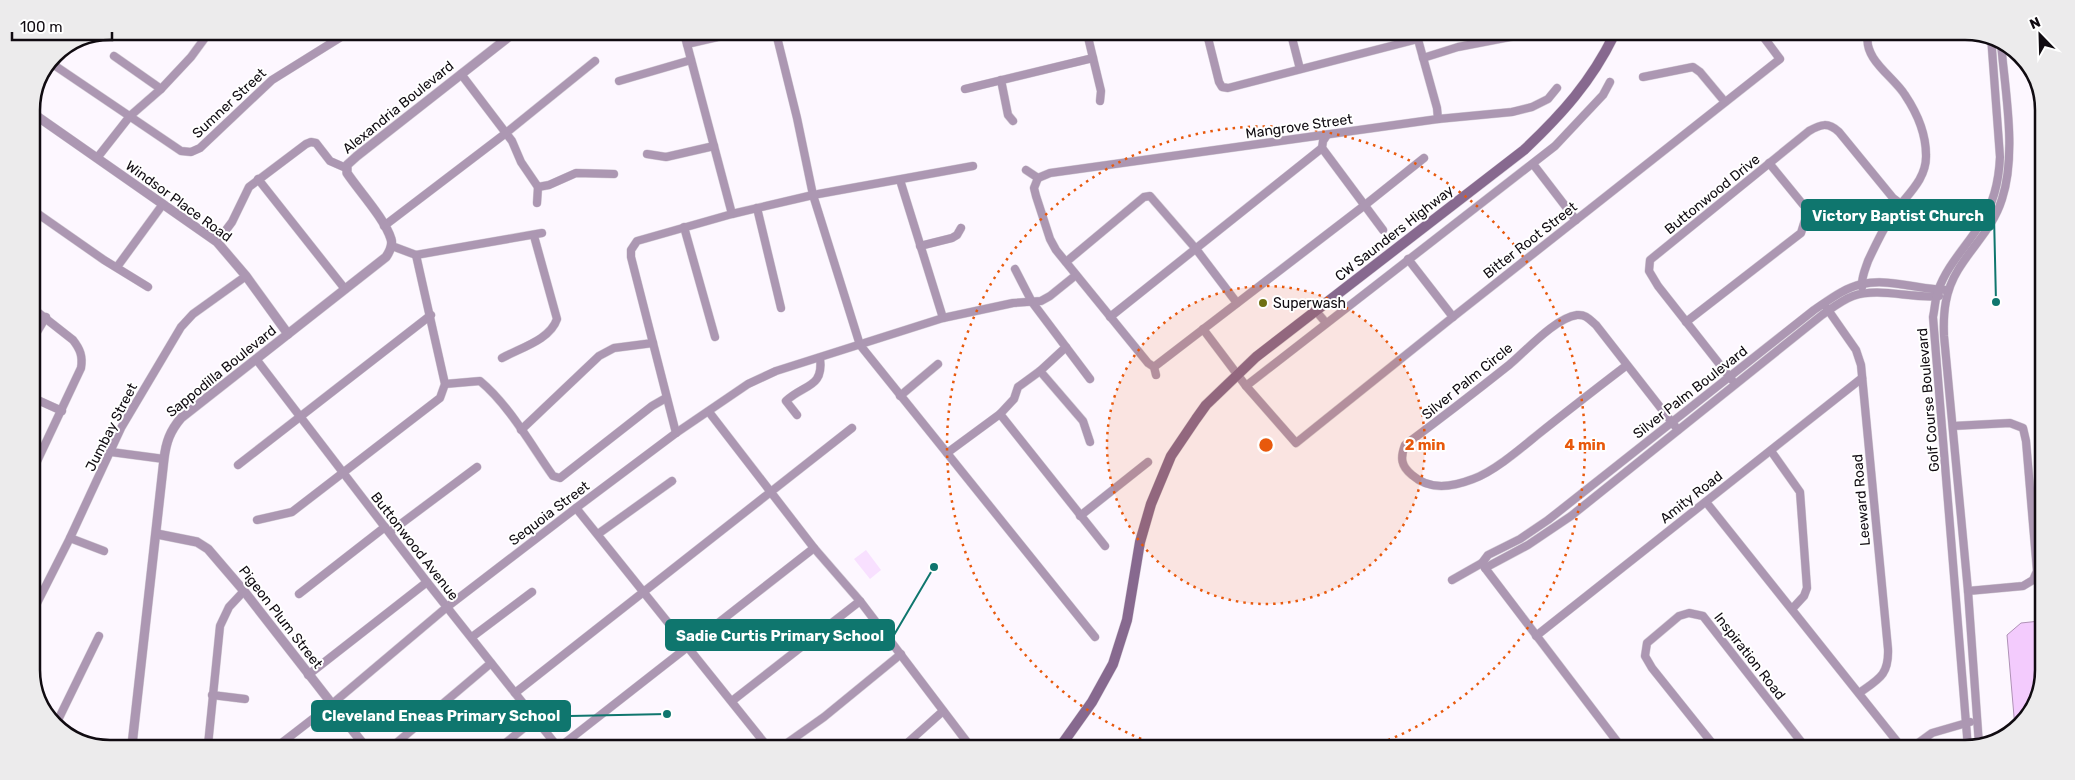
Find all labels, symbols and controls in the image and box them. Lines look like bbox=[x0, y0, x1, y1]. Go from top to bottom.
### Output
scale bar bbox=[12, 10, 112, 42]
north arrow bbox=[2015, 10, 2065, 60]
text: N bbox=[2027, 14, 2043, 33]
text: 100 m bbox=[20, 18, 62, 36]
street label: Alexandria Boulevard bbox=[339, 57, 457, 157]
street label: Sumner Street bbox=[189, 64, 270, 142]
street label: Mangrove Street bbox=[1244, 110, 1354, 142]
street label: Buttonwood Drive bbox=[1661, 151, 1764, 238]
street label: Windsor Place Road bbox=[122, 157, 235, 246]
street label: CW Saunders Highway bbox=[1332, 182, 1457, 285]
street label: Bitter Root Street bbox=[1480, 198, 1581, 282]
callout: Victory Baptist Church bbox=[1802, 200, 1994, 230]
text: Victory Baptist Church bbox=[1812, 207, 1984, 225]
place label: Superwash bbox=[1273, 295, 1346, 312]
marker: Superwash bbox=[1257, 297, 1269, 309]
street label: Sappodilla Boulevard bbox=[163, 322, 280, 421]
street label: Golf Course Boulevard bbox=[1914, 327, 1943, 473]
street label: Silver Palm Circle bbox=[1418, 339, 1516, 423]
street label: Silver Palm Boulevard bbox=[1630, 342, 1751, 442]
street label: Jumbay Street bbox=[82, 380, 141, 474]
centre of rings bbox=[1257, 436, 1275, 454]
text: 2 min bbox=[1405, 436, 1445, 454]
text: 4 min bbox=[1564, 436, 1606, 454]
street label: Leeward Road bbox=[1849, 453, 1874, 547]
street label: Amity Road bbox=[1657, 468, 1726, 527]
street label: Sequoia Street bbox=[506, 477, 593, 549]
street label: Buttonwood Avenue bbox=[367, 489, 462, 604]
street label: Pigeon Plum Street bbox=[235, 563, 326, 672]
street label: Inspiration Road bbox=[1710, 609, 1789, 703]
callout: Sadie Curtis Primary School bbox=[666, 620, 894, 650]
text: Sadie Curtis Primary School bbox=[676, 627, 884, 645]
callout: Cleveland Eneas Primary School bbox=[312, 701, 570, 731]
text: Cleveland Eneas Primary School bbox=[322, 707, 560, 725]

